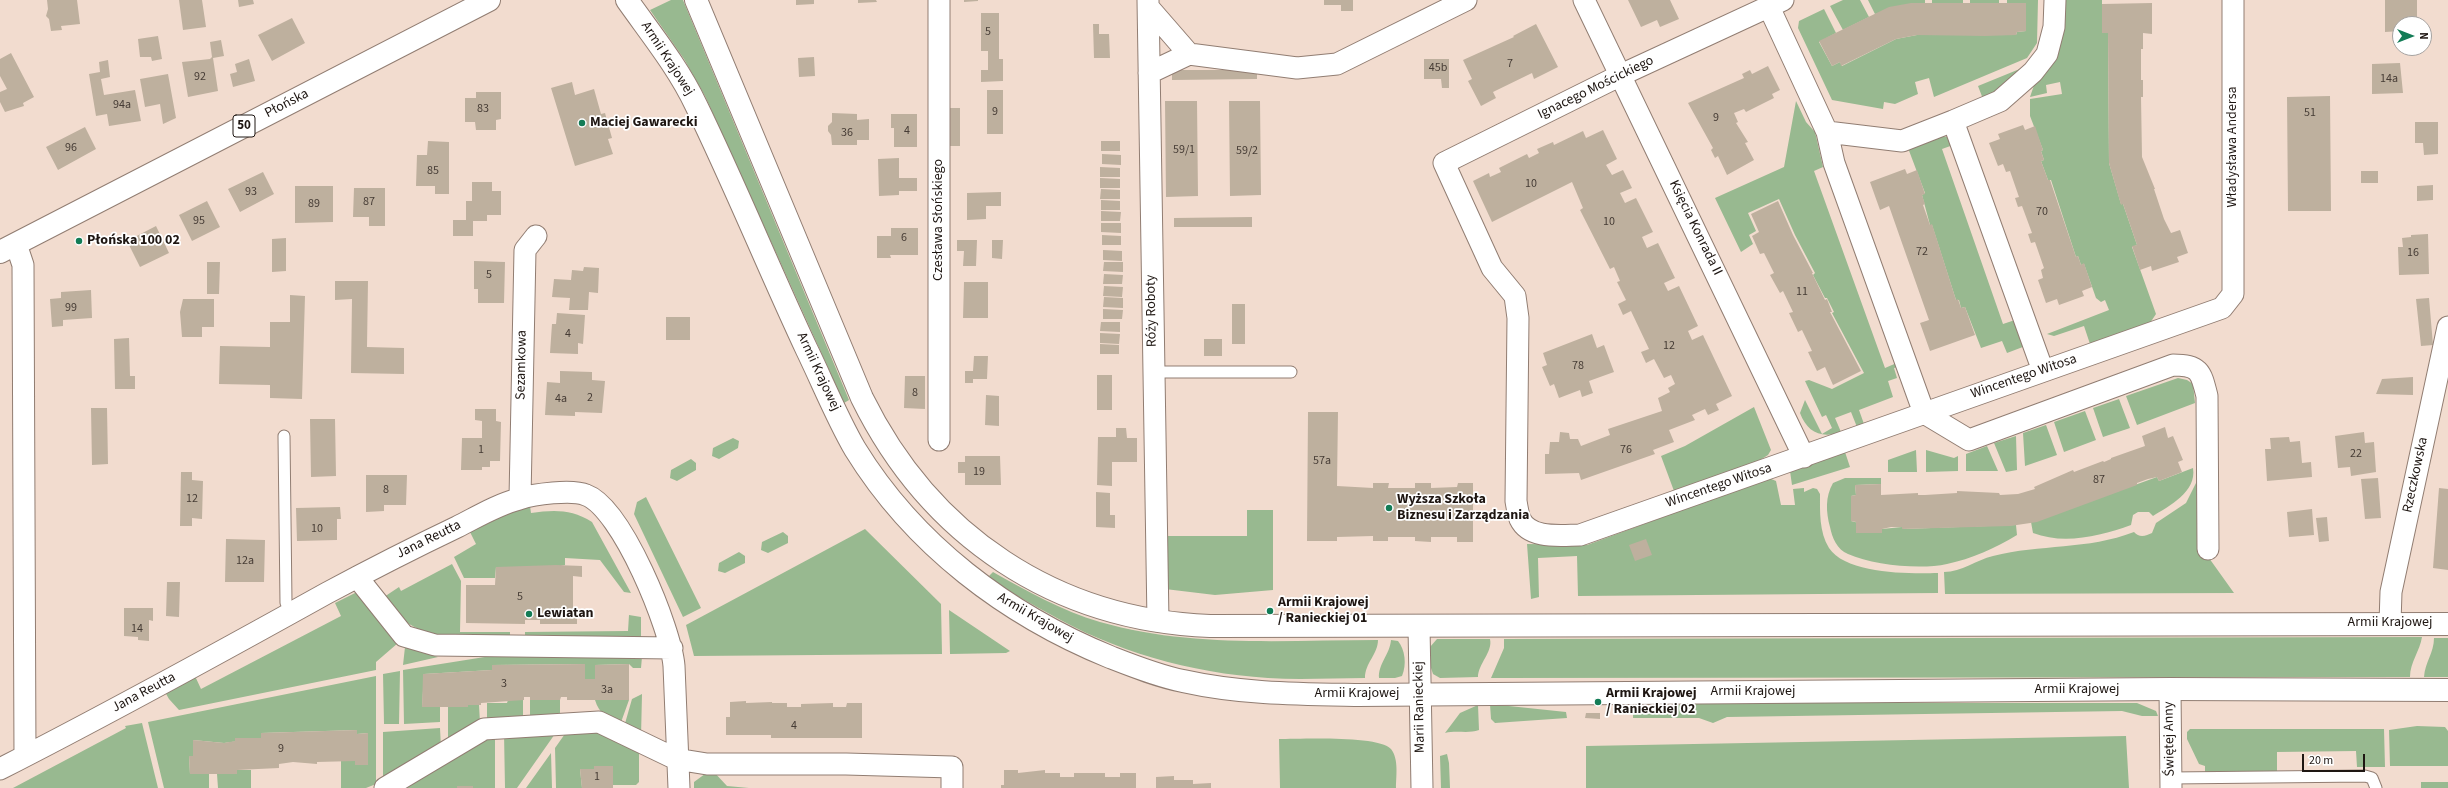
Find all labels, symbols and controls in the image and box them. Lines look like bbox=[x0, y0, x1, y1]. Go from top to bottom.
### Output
north arrow bbox=[2392, 16, 2432, 56]
street label: Armii Krajowej bbox=[637, 19, 697, 99]
house number: 5 bbox=[985, 25, 991, 39]
text: N bbox=[2416, 32, 2431, 40]
street label: Ignacego Mościckiego bbox=[1535, 53, 1657, 123]
house number: 7 bbox=[1507, 57, 1513, 71]
house number: 45b bbox=[1429, 61, 1447, 75]
house number: 92 bbox=[194, 70, 206, 84]
house number: 14a bbox=[2380, 72, 2398, 86]
street label: Płońska bbox=[262, 86, 312, 122]
street label: Władysława Andersa bbox=[2225, 86, 2241, 208]
house number: 94a bbox=[113, 98, 131, 112]
house number: 83 bbox=[477, 102, 489, 116]
house number: 9 bbox=[992, 105, 998, 119]
house number: 51 bbox=[2304, 106, 2316, 120]
house number: 9 bbox=[1713, 111, 1719, 125]
road number: 50 bbox=[233, 115, 255, 137]
place label: Maciej Gawarecki bbox=[590, 115, 698, 131]
marker: Maciej Gawarecki bbox=[577, 118, 587, 128]
house number: 4 bbox=[904, 124, 910, 138]
house number: 36 bbox=[841, 126, 853, 140]
house number: 96 bbox=[65, 141, 77, 155]
house number: 59/1 bbox=[1173, 143, 1195, 157]
house number: 59/2 bbox=[1236, 144, 1258, 158]
street label: Czesława Słońskiego bbox=[931, 159, 947, 281]
house number: 85 bbox=[427, 164, 439, 178]
house number: 10 bbox=[1525, 177, 1537, 191]
street label: Księcia Konrada II bbox=[1665, 178, 1725, 278]
house number: 93 bbox=[245, 185, 257, 199]
house number: 87 bbox=[363, 195, 375, 209]
house number: 89 bbox=[308, 197, 320, 211]
house number: 70 bbox=[2036, 205, 2048, 219]
house number: 95 bbox=[193, 214, 205, 228]
house number: 10 bbox=[1603, 215, 1615, 229]
house number: 6 bbox=[901, 231, 907, 245]
place label: Płońska 100 02 bbox=[87, 233, 180, 249]
marker: Płońska 100 02 bbox=[74, 236, 84, 246]
house number: 72 bbox=[1916, 245, 1928, 259]
house number: 16 bbox=[2407, 246, 2419, 260]
house number: 5 bbox=[486, 268, 492, 282]
street label: Róży Roboty bbox=[1143, 275, 1161, 347]
house number: 11 bbox=[1796, 285, 1808, 299]
house number: 99 bbox=[65, 301, 77, 315]
house number: 4 bbox=[565, 327, 571, 341]
street label: Sezamkowa bbox=[513, 330, 531, 400]
street label: Armii Krajowej bbox=[792, 330, 844, 414]
house number: 12 bbox=[1663, 339, 1675, 353]
street label: Wincentego Witosa bbox=[1969, 351, 2079, 403]
house number: 78 bbox=[1572, 359, 1584, 373]
house number: 8 bbox=[912, 386, 918, 400]
house number: 2 bbox=[587, 391, 593, 405]
house number: 4a bbox=[555, 392, 567, 406]
street label: Rzeczkowska bbox=[2400, 436, 2432, 514]
house number: 1 bbox=[478, 443, 484, 457]
house number: 76 bbox=[1620, 443, 1632, 457]
house number: 22 bbox=[2350, 447, 2362, 461]
house number: 57a bbox=[1313, 454, 1331, 468]
street label: Wincentego Witosa bbox=[1664, 460, 1774, 512]
house number: 19 bbox=[973, 465, 985, 479]
house number: 87 bbox=[2093, 473, 2105, 487]
house number: 8 bbox=[383, 483, 389, 497]
house number: 12 bbox=[186, 492, 198, 506]
place label: Wyższa Szkoła Biznesu i Zarządzania bbox=[1397, 492, 1529, 524]
marker: Wyższa Szkoła Biznesu i Zarządzania bbox=[1384, 503, 1394, 513]
street label: Jana Reutta bbox=[394, 517, 464, 563]
house number: 10 bbox=[311, 522, 323, 536]
house number: 12a bbox=[236, 554, 254, 568]
house number: 5 bbox=[517, 590, 523, 604]
street label: Armii Krajowej bbox=[994, 590, 1076, 646]
place label: Armii Krajowej / Ranieckiej 01 bbox=[1278, 595, 1369, 628]
place label: Lewiatan bbox=[537, 606, 594, 622]
marker: Armii Krajowej / Ranieckiej 01 bbox=[1265, 606, 1275, 616]
marker: Lewiatan bbox=[524, 609, 534, 619]
street label: Armii Krajowej bbox=[2348, 615, 2432, 631]
house number: 14 bbox=[131, 622, 143, 636]
street label: Marii Ranieckiej bbox=[1411, 661, 1429, 753]
street label: Jana Reutta bbox=[109, 669, 179, 717]
house number: 3 bbox=[501, 677, 507, 691]
street label: Armii Krajowej bbox=[2035, 682, 2119, 698]
house number: 3a bbox=[601, 683, 613, 697]
street label: Armii Krajowej bbox=[1711, 684, 1795, 700]
street label: Armii Krajowej bbox=[1315, 686, 1399, 702]
place label: Armii Krajowej / Ranieckiej 02 bbox=[1606, 686, 1697, 718]
marker: Armii Krajowej / Ranieckiej 02 bbox=[1593, 697, 1603, 707]
street label: Świętej Anny bbox=[2161, 701, 2179, 777]
house number: 4 bbox=[791, 719, 797, 733]
house number: 9 bbox=[278, 742, 284, 756]
scale bar bbox=[2304, 746, 2367, 772]
text: 20 m bbox=[2309, 752, 2333, 769]
house number: 1 bbox=[594, 770, 600, 784]

